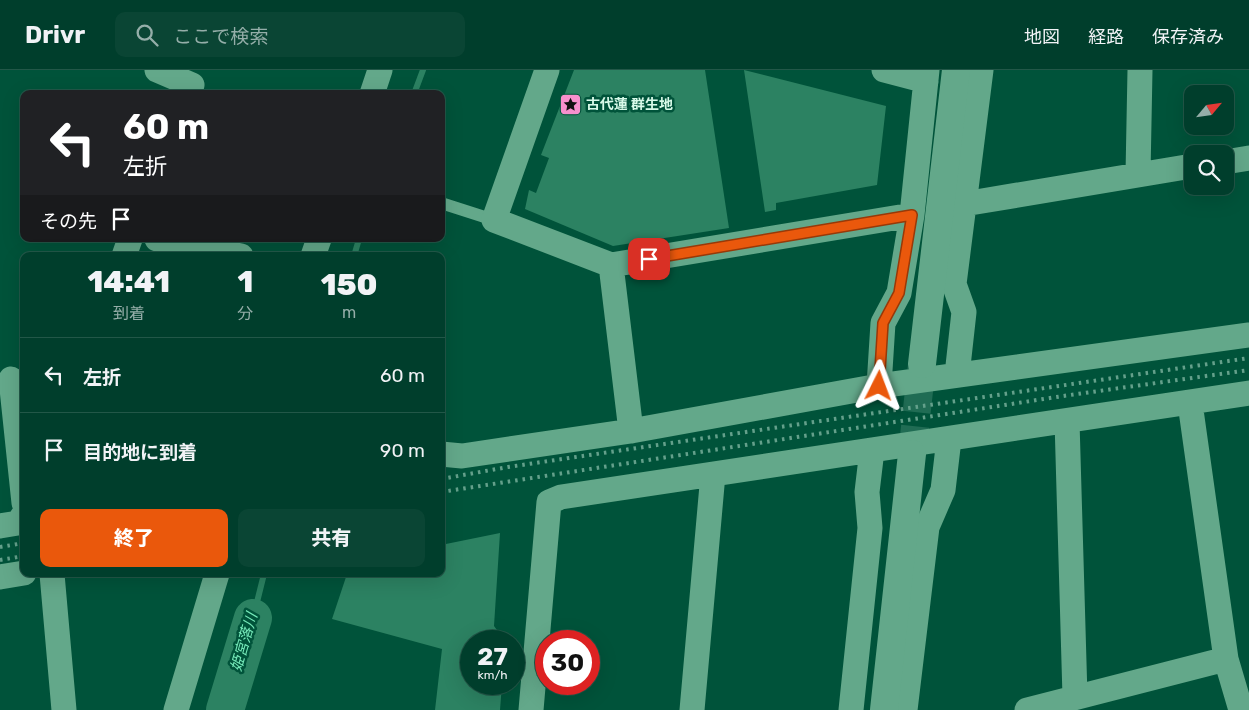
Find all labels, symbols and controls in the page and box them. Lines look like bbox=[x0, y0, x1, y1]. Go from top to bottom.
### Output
search box bbox=[115, 12, 465, 57]
text: Drivr bbox=[25, 21, 85, 49]
icon: search bbox=[133, 21, 161, 49]
text: ここで検索 bbox=[173, 25, 268, 48]
text: 地図 bbox=[1024, 26, 1060, 48]
text: 経路 bbox=[1088, 26, 1124, 48]
text: 保存済み bbox=[1152, 26, 1224, 48]
north arrow bbox=[1184, 85, 1234, 135]
map controls bbox=[1184, 85, 1234, 195]
place icon: 古代蓮 群生地 bbox=[558, 92, 582, 116]
place label: 古代蓮 群生地 bbox=[586, 96, 673, 113]
text: 60 m bbox=[123, 106, 209, 148]
icon: left bbox=[40, 110, 105, 175]
button: search bbox=[1184, 145, 1234, 195]
text: 左折 bbox=[123, 153, 167, 180]
icon: arrive bbox=[107, 205, 135, 233]
text: その先 bbox=[40, 210, 97, 233]
pin bbox=[628, 238, 670, 280]
icon: arrive bbox=[635, 245, 663, 273]
text: 14:41 bbox=[87, 264, 170, 300]
text: 1 bbox=[237, 264, 253, 300]
text: 150 bbox=[321, 267, 378, 303]
text: m bbox=[342, 303, 356, 322]
text: 到着 bbox=[113, 304, 145, 323]
text: 分 bbox=[237, 304, 253, 323]
position arrow bbox=[852, 359, 904, 411]
icon: left bbox=[40, 361, 68, 389]
text: 60 m bbox=[380, 364, 425, 387]
text: 左折 bbox=[83, 366, 121, 389]
icon: arrive bbox=[40, 436, 68, 464]
text: 90 m bbox=[380, 439, 425, 462]
text: 目的地に到着 bbox=[83, 441, 197, 464]
button: 終了 bbox=[40, 509, 228, 567]
button: 共有 bbox=[238, 509, 425, 567]
water label: 姫宮落川 bbox=[227, 609, 261, 673]
speed limit sign: 30 bbox=[535, 630, 600, 695]
text: 27 bbox=[477, 642, 508, 671]
text: km/h bbox=[478, 668, 507, 682]

